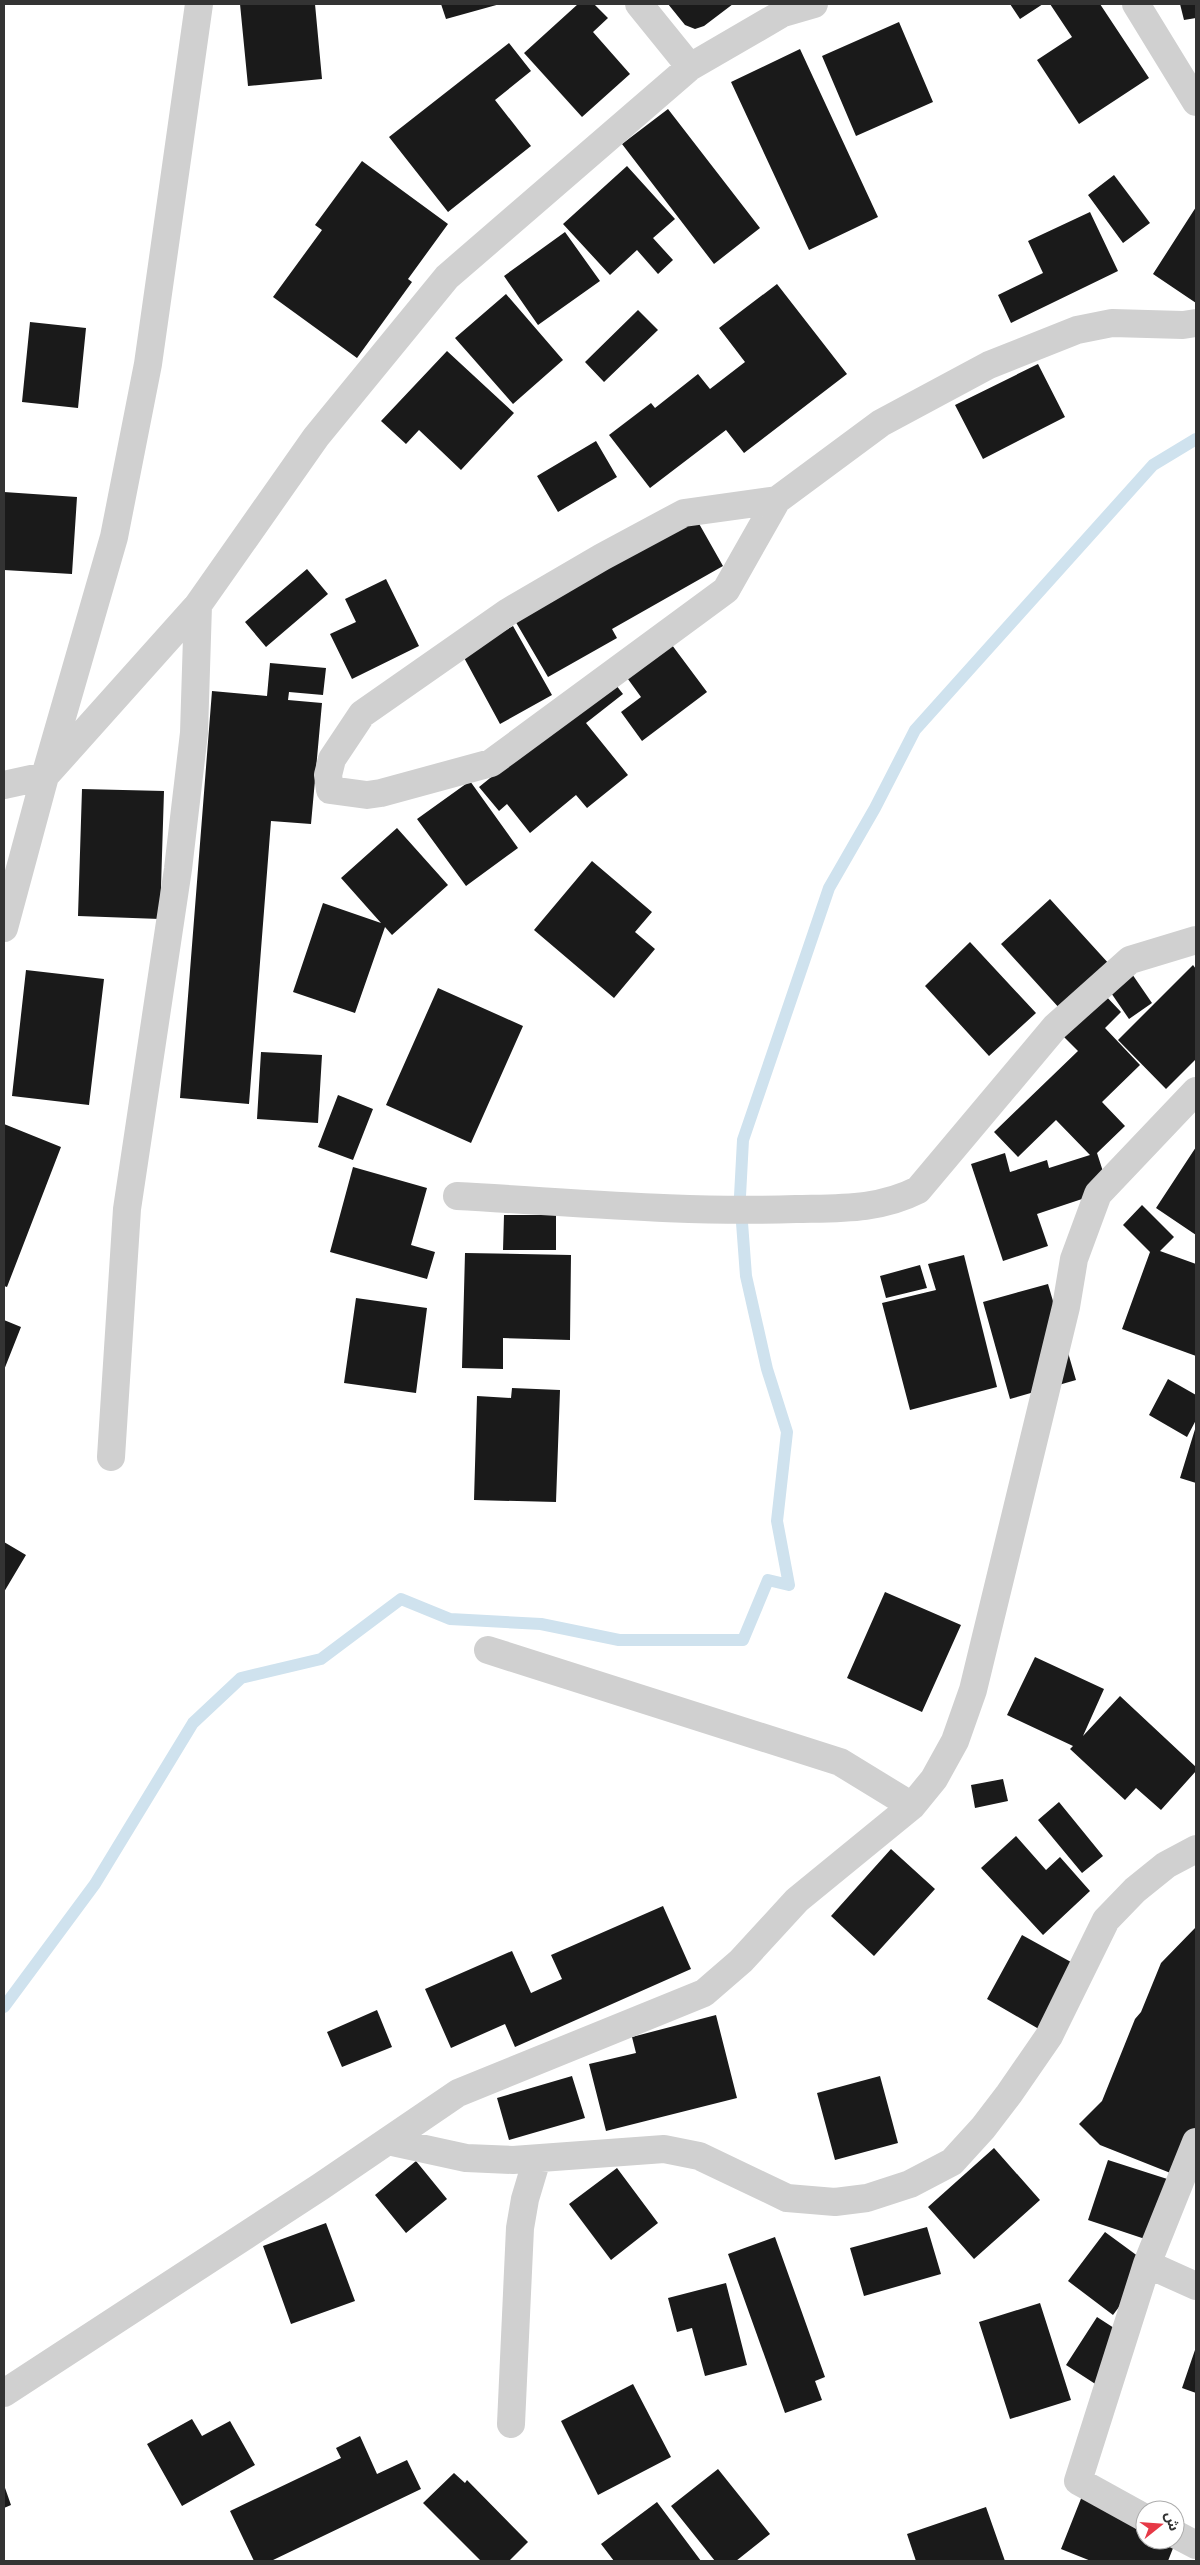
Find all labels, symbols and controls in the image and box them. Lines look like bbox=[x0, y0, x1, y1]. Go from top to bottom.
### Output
north arrow bbox=[1135, 2500, 1185, 2550]
text: ش bbox=[1162, 2509, 1184, 2533]

